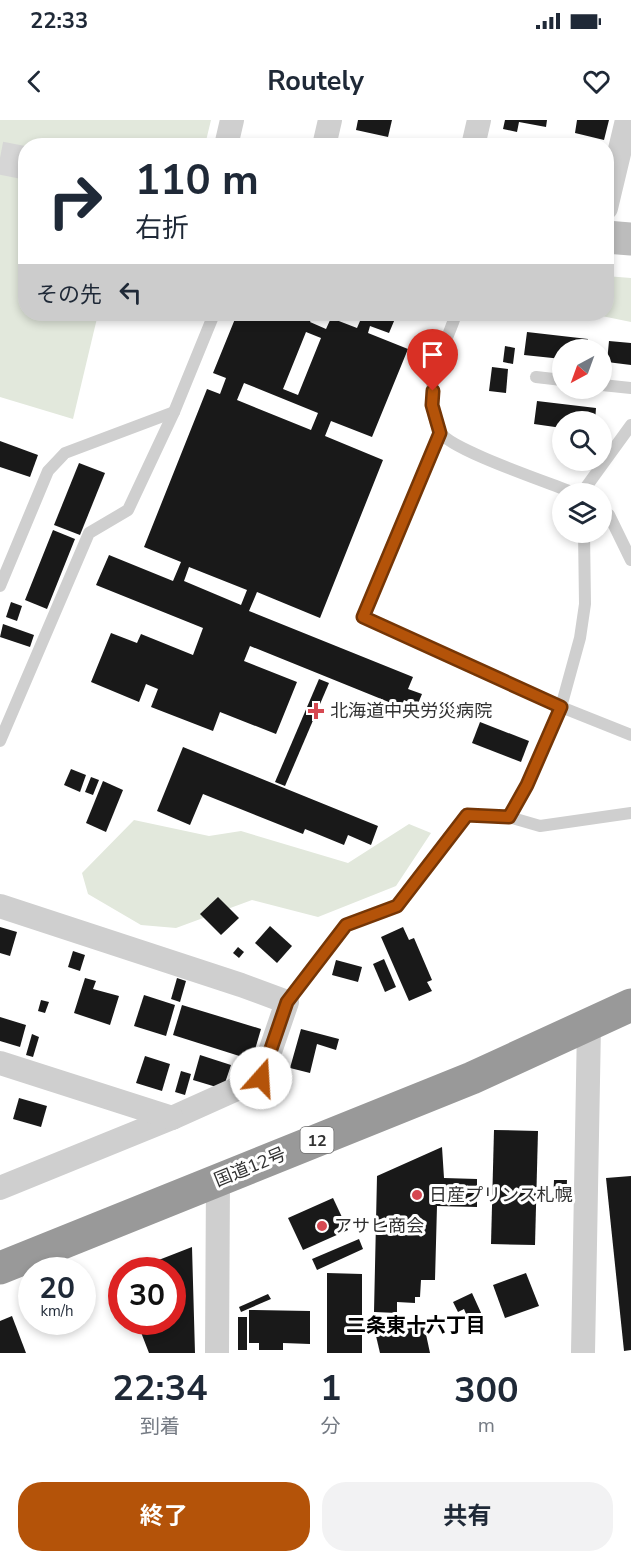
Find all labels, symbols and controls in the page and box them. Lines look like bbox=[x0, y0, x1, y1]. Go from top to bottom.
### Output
text: 22:33 bbox=[30, 6, 88, 36]
text: Routely bbox=[267, 63, 364, 100]
icon: back bbox=[18, 65, 51, 98]
icon: heart bbox=[580, 65, 613, 98]
text: 110 m bbox=[135, 152, 259, 209]
icon: right bbox=[36, 162, 114, 240]
text: 右折 bbox=[135, 210, 189, 247]
icon: left bbox=[114, 276, 147, 309]
text: その先 bbox=[36, 280, 102, 310]
pin bbox=[407, 329, 458, 391]
icon: arrive bbox=[416, 338, 449, 371]
north arrow bbox=[552, 339, 612, 399]
map controls bbox=[552, 339, 612, 543]
button: search bbox=[552, 411, 612, 471]
button: layers bbox=[552, 483, 612, 543]
place label: 北海道中央労災病院 bbox=[330, 699, 492, 723]
marker: 北海道中央労災病院 bbox=[307, 702, 325, 720]
position arrow bbox=[229, 1046, 293, 1110]
road number: 12 bbox=[300, 1127, 334, 1153]
street label: 国道12号 bbox=[210, 1142, 290, 1192]
place label: 日産プリンス札幌 bbox=[429, 1183, 573, 1207]
marker: 日産プリンス札幌 bbox=[410, 1188, 424, 1202]
place label: アサヒ商会 bbox=[334, 1214, 424, 1238]
marker: アサヒ商会 bbox=[315, 1219, 329, 1233]
speed limit sign: 30 bbox=[108, 1257, 186, 1335]
text: 20 bbox=[39, 1268, 75, 1309]
text: km/h bbox=[40, 1301, 74, 1321]
district label: 二条東十六丁目 bbox=[346, 1312, 486, 1339]
text: 22:34 bbox=[112, 1364, 208, 1413]
text: 1 bbox=[320, 1364, 342, 1413]
text: 300 bbox=[454, 1366, 519, 1415]
text: m bbox=[478, 1412, 495, 1439]
text: 到着 bbox=[140, 1413, 180, 1440]
text: 分 bbox=[321, 1413, 341, 1440]
button: 終了 bbox=[18, 1482, 310, 1551]
button: 共有 bbox=[322, 1482, 613, 1551]

